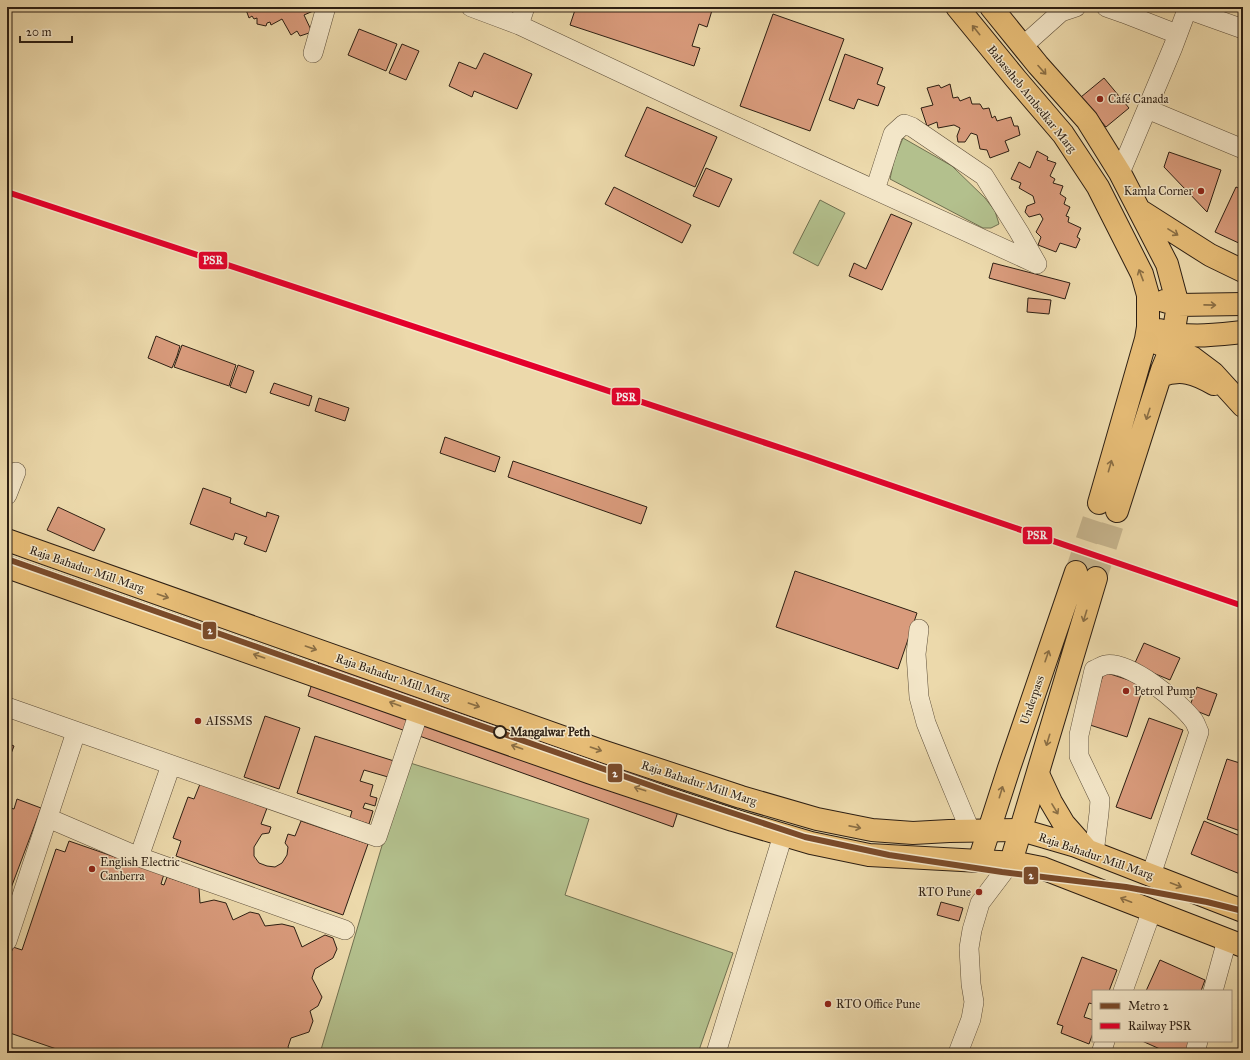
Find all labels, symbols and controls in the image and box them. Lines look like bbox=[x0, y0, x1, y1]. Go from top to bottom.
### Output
scale bar bbox=[20, 18, 72, 44]
one-way arrow bbox=[971, 24, 980, 35]
text: 20 m bbox=[26, 25, 52, 39]
street label: Babasaheb Ambedkar Marg bbox=[984, 43, 1080, 156]
one-way arrow bbox=[1038, 65, 1047, 75]
place label: Café Canada bbox=[1108, 92, 1170, 106]
marker: Café Canada bbox=[1095, 94, 1105, 104]
place label: Kamla Corner bbox=[1124, 184, 1193, 198]
marker: Kamla Corner bbox=[1196, 186, 1206, 196]
one-way arrow bbox=[1167, 228, 1179, 236]
line badge: PSR bbox=[198, 251, 228, 270]
text: PSR bbox=[203, 254, 224, 267]
one-way arrow bbox=[1137, 270, 1145, 282]
one-way arrow bbox=[1203, 302, 1216, 309]
line badge: PSR bbox=[611, 387, 641, 406]
text: PSR bbox=[616, 391, 637, 404]
one-way arrow bbox=[1144, 407, 1151, 420]
one-way arrow bbox=[1107, 459, 1114, 472]
line badge: PSR bbox=[1022, 526, 1053, 545]
text: PSR bbox=[1027, 529, 1048, 542]
street label: Raja Bahadur Mill Marg bbox=[27, 543, 147, 596]
one-way arrow bbox=[156, 592, 168, 600]
one-way arrow bbox=[1081, 609, 1088, 622]
line badge: 2 bbox=[202, 621, 217, 640]
text: 2 bbox=[207, 624, 213, 637]
one-way arrow bbox=[305, 645, 317, 653]
one-way arrow bbox=[1044, 650, 1052, 662]
one-way arrow bbox=[253, 651, 265, 659]
street label: Raja Bahadur Mill Marg bbox=[333, 651, 453, 704]
street label: Underpass bbox=[1017, 674, 1047, 726]
place label: Petrol Pump bbox=[1134, 684, 1196, 698]
marker: Petrol Pump bbox=[1121, 686, 1131, 696]
one-way arrow bbox=[389, 699, 401, 707]
one-way arrow bbox=[467, 702, 479, 710]
place label: AISSMS bbox=[205, 714, 252, 728]
marker: AISSMS bbox=[193, 716, 203, 726]
marker: Mangalwar Peth bbox=[493, 725, 507, 739]
place label: Mangalwar Peth bbox=[510, 725, 591, 740]
one-way arrow bbox=[1044, 734, 1051, 747]
one-way arrow bbox=[511, 743, 524, 750]
one-way arrow bbox=[590, 745, 602, 753]
street label: Raja Bahadur Mill Marg bbox=[639, 758, 759, 809]
line badge: 2 bbox=[607, 763, 623, 783]
text: 2 bbox=[612, 767, 618, 780]
one-way arrow bbox=[634, 785, 646, 793]
one-way arrow bbox=[998, 786, 1005, 799]
one-way arrow bbox=[1052, 803, 1060, 815]
one-way arrow bbox=[848, 823, 861, 831]
street label: Raja Bahadur Mill Marg bbox=[1036, 830, 1156, 883]
place label: English Electric Canberra bbox=[100, 855, 180, 883]
marker: English Electric Canberra bbox=[87, 864, 97, 874]
line badge: 2 bbox=[1023, 866, 1039, 885]
text: 2 bbox=[1028, 869, 1034, 882]
one-way arrow bbox=[1170, 881, 1182, 889]
place label: RTO Pune bbox=[918, 885, 971, 899]
marker: RTO Pune bbox=[974, 887, 984, 897]
one-way arrow bbox=[1120, 895, 1132, 903]
legend bbox=[1092, 990, 1232, 1042]
place label: RTO Office Pune bbox=[836, 997, 920, 1011]
marker: RTO Office Pune bbox=[823, 999, 833, 1009]
text: Metro 2 bbox=[1128, 999, 1169, 1013]
text: Railway PSR bbox=[1128, 1019, 1192, 1033]

